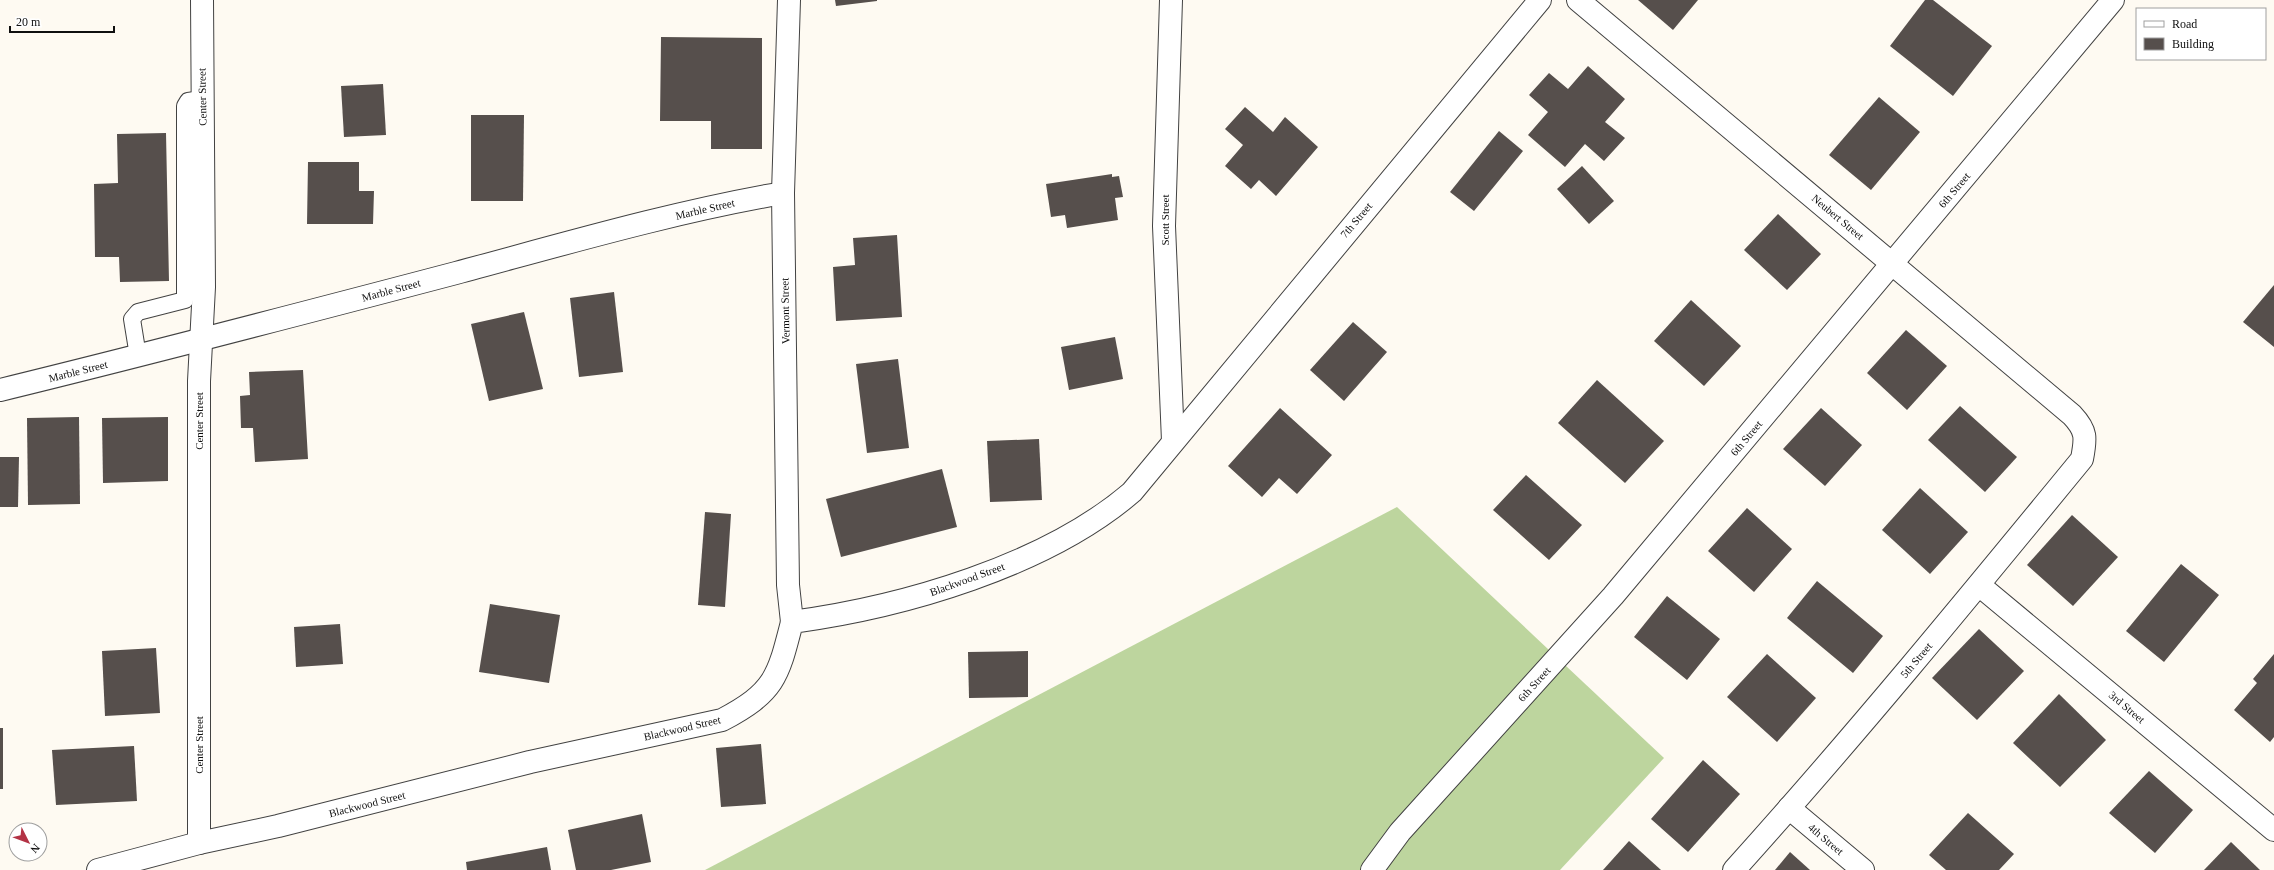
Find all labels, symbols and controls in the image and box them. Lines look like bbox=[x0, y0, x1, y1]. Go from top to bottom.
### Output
scale bar bbox=[10, 8, 114, 34]
legend bbox=[2136, 8, 2266, 60]
text: 20 m bbox=[16, 15, 41, 29]
text: Road bbox=[2172, 17, 2197, 31]
text: Building bbox=[2172, 37, 2214, 51]
street label: Center Street bbox=[195, 68, 209, 126]
street label: 6th Street bbox=[1936, 170, 1972, 210]
street label: Neubert Street bbox=[1810, 192, 1866, 242]
street label: Scott Street bbox=[1159, 194, 1171, 246]
street label: Marble Street bbox=[674, 196, 736, 222]
street label: 7th Street bbox=[1338, 200, 1374, 240]
street label: Marble Street bbox=[360, 276, 422, 304]
street label: Vermont Street bbox=[778, 278, 792, 344]
street label: Marble Street bbox=[47, 358, 109, 384]
street label: Center Street bbox=[193, 392, 205, 450]
street label: 6th Street bbox=[1728, 418, 1764, 458]
street label: Blackwood Street bbox=[928, 560, 1006, 598]
street label: 5th Street bbox=[1898, 640, 1934, 680]
street label: 6th Street bbox=[1515, 664, 1553, 704]
street label: 3rd Street bbox=[2107, 689, 2147, 725]
street label: Blackwood Street bbox=[642, 713, 722, 743]
street label: Center Street bbox=[193, 716, 205, 774]
street label: Blackwood Street bbox=[327, 789, 407, 819]
street label: 4th Street bbox=[1806, 821, 1846, 857]
north arrow bbox=[8, 822, 48, 862]
text: N bbox=[28, 842, 43, 856]

